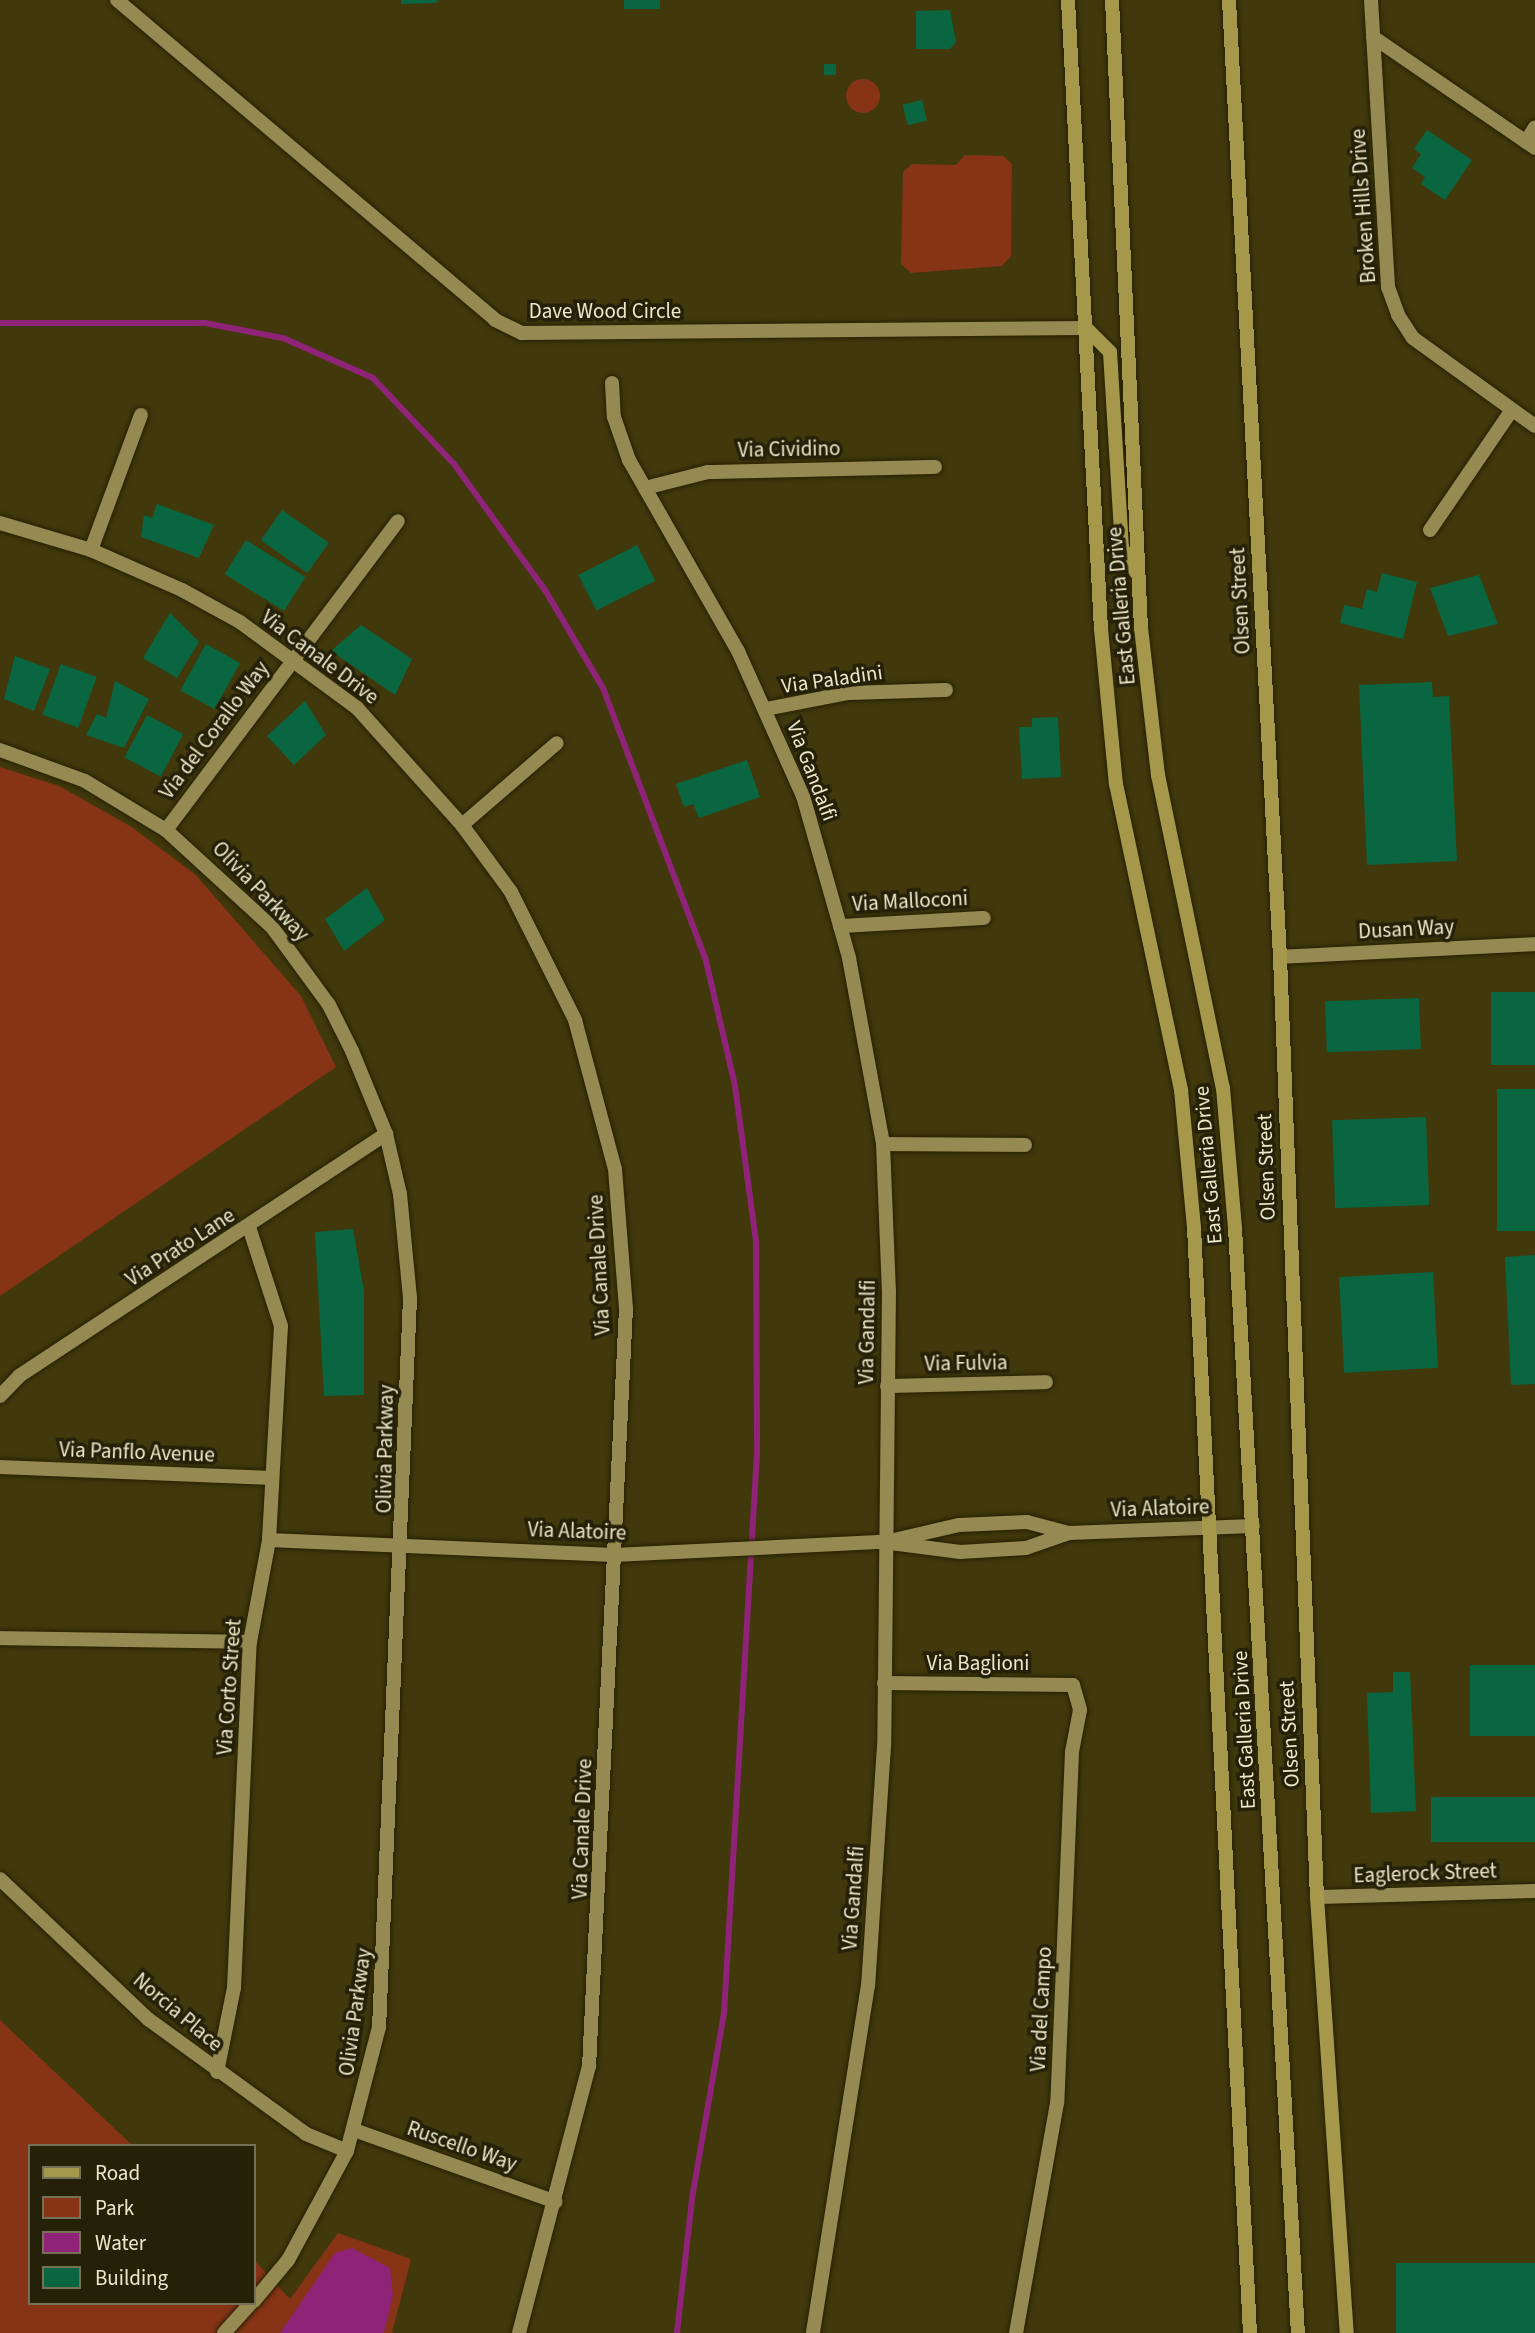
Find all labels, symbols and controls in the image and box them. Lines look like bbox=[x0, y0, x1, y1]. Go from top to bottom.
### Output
street label: Broken Hills Drive bbox=[1345, 128, 1381, 284]
street label: Dave Wood Circle bbox=[529, 298, 681, 324]
street label: Via Cividino bbox=[737, 436, 841, 462]
street label: East Galleria Drive bbox=[1102, 526, 1140, 686]
street label: Olsen Street bbox=[1225, 547, 1255, 655]
street label: Via Canale Drive bbox=[256, 605, 384, 709]
street label: Via del Corallo Way bbox=[154, 656, 274, 804]
street label: Via Paladini bbox=[780, 659, 884, 699]
street label: Via Gandalfi bbox=[781, 718, 843, 824]
street label: Olivia Parkway bbox=[207, 836, 315, 946]
street label: Via Malloconi bbox=[851, 885, 969, 917]
street label: Dusan Way bbox=[1357, 914, 1455, 944]
street label: East Galleria Drive bbox=[1189, 1085, 1227, 1245]
street label: Olsen Street bbox=[1252, 1113, 1280, 1221]
street label: Via Canale Drive bbox=[583, 1194, 615, 1336]
street label: Via Prato Lane bbox=[121, 1202, 239, 1292]
street label: Via Gandalfi bbox=[853, 1279, 881, 1385]
street label: Via Fulvia bbox=[924, 1350, 1008, 1376]
street label: Olivia Parkway bbox=[371, 1384, 399, 1514]
street label: Via Panflo Avenue bbox=[59, 1437, 215, 1467]
street label: Via Alatoire bbox=[1110, 1494, 1210, 1522]
street label: Via Alatoire bbox=[527, 1517, 627, 1545]
street label: Via Corto Street bbox=[212, 1618, 246, 1756]
street label: Via Baglioni bbox=[927, 1650, 1029, 1676]
street label: East Galleria Drive bbox=[1227, 1650, 1261, 1810]
street label: Olsen Street bbox=[1274, 1680, 1304, 1788]
street label: Via Canale Drive bbox=[567, 1758, 597, 1900]
street label: Via Gandalfi bbox=[837, 1845, 869, 1951]
street label: Eaglerock Street bbox=[1353, 1858, 1497, 1888]
street label: Olivia Parkway bbox=[334, 1946, 376, 2078]
street label: Via del Campo bbox=[1025, 1946, 1057, 2072]
street label: Norcia Place bbox=[128, 1967, 228, 2057]
street label: Ruscello Way bbox=[404, 2115, 520, 2177]
legend bbox=[28, 2144, 256, 2305]
text: Road bbox=[95, 2158, 140, 2188]
text: Park bbox=[95, 2193, 134, 2223]
text: Water bbox=[95, 2228, 146, 2258]
text: Building bbox=[95, 2263, 168, 2293]

